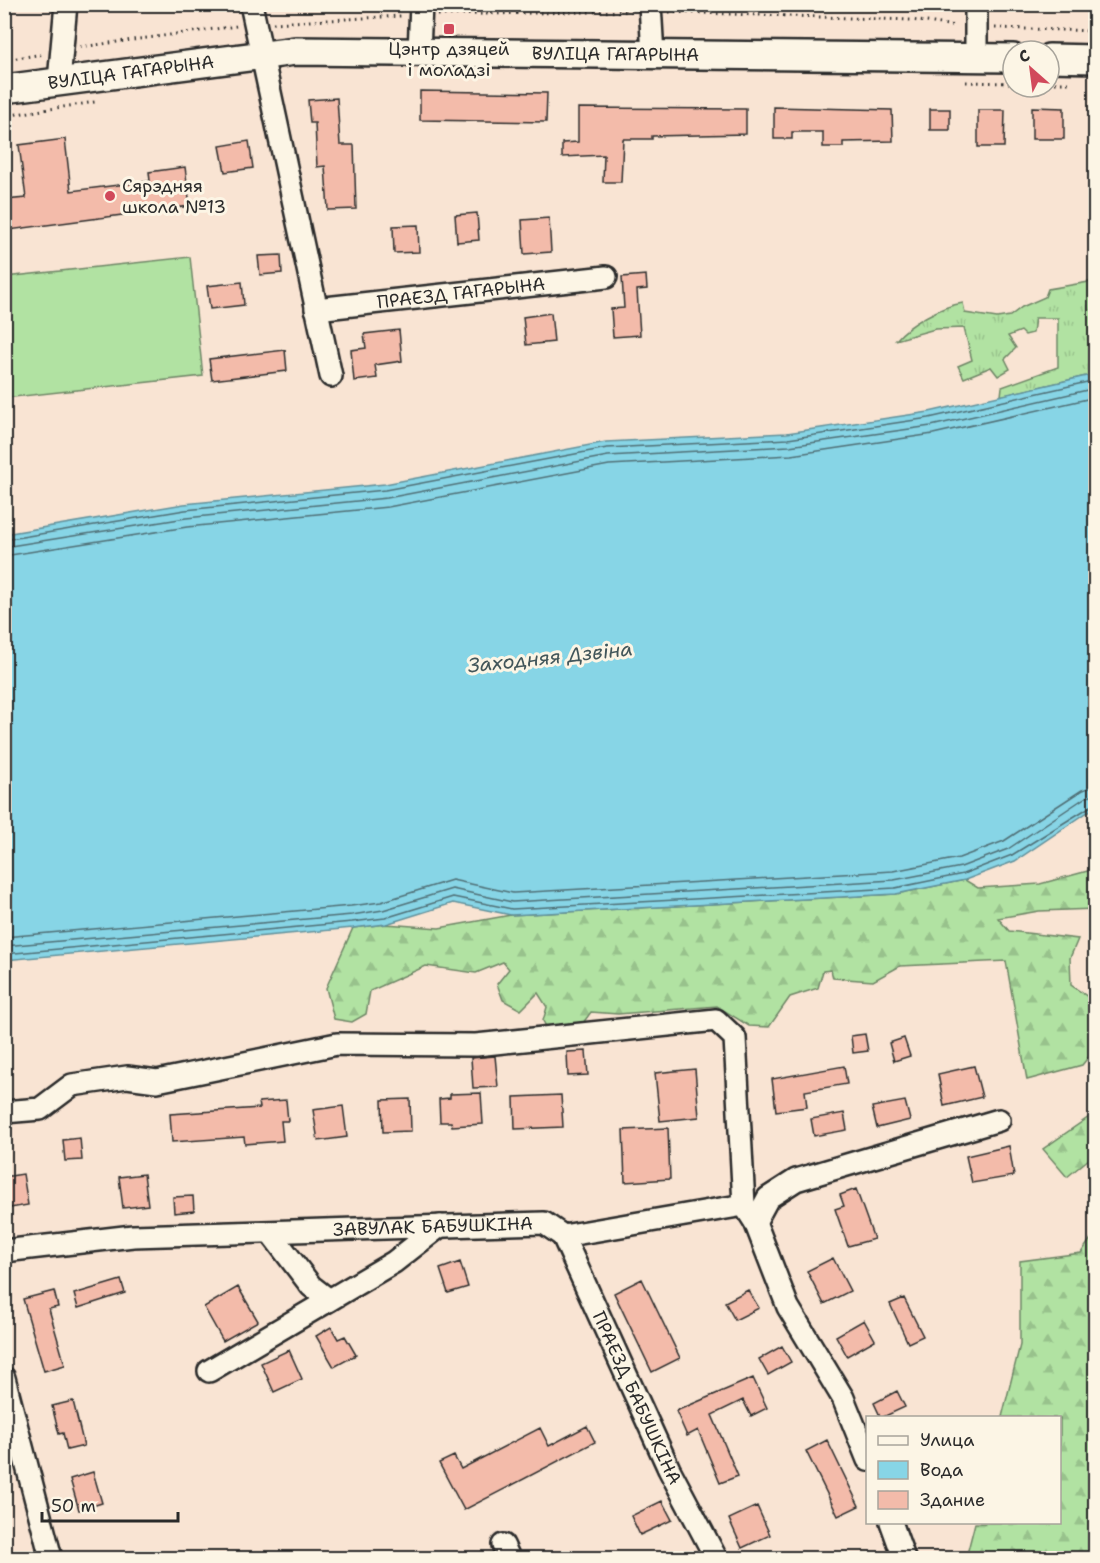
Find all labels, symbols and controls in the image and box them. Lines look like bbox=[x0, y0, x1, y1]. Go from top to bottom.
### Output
marker: Цэнтр дзяцей і моладзі bbox=[442, 22, 456, 36]
place label: Цэнтр дзяцей і моладзі bbox=[388, 37, 510, 82]
north arrow bbox=[1001, 39, 1061, 99]
street label: ВУЛІЦА ГАГАРЫНА bbox=[532, 41, 699, 67]
text: С bbox=[1015, 45, 1034, 68]
street label: ВУЛІЦА ГАГАРЫНА bbox=[46, 50, 216, 95]
place label: Сярэдняя школа №13 bbox=[122, 174, 226, 219]
marker: Сярэдняя школа №13 bbox=[103, 189, 117, 203]
street label: ПРАЕЗД ГАГАРЫНА bbox=[376, 272, 546, 314]
water label: Заходняя Дзвіна bbox=[466, 635, 634, 679]
street label: ЗАВУЛАК БАБУШКІНА bbox=[333, 1211, 533, 1242]
street label: ПРАЕЗД БАБУШКІНА bbox=[587, 1307, 687, 1489]
legend bbox=[866, 1416, 1061, 1524]
text: Улица bbox=[920, 1428, 974, 1452]
text: Вода bbox=[920, 1458, 963, 1482]
scale bar bbox=[42, 1485, 178, 1523]
text: Здание bbox=[920, 1488, 985, 1512]
text: 50 m bbox=[51, 1494, 96, 1518]

